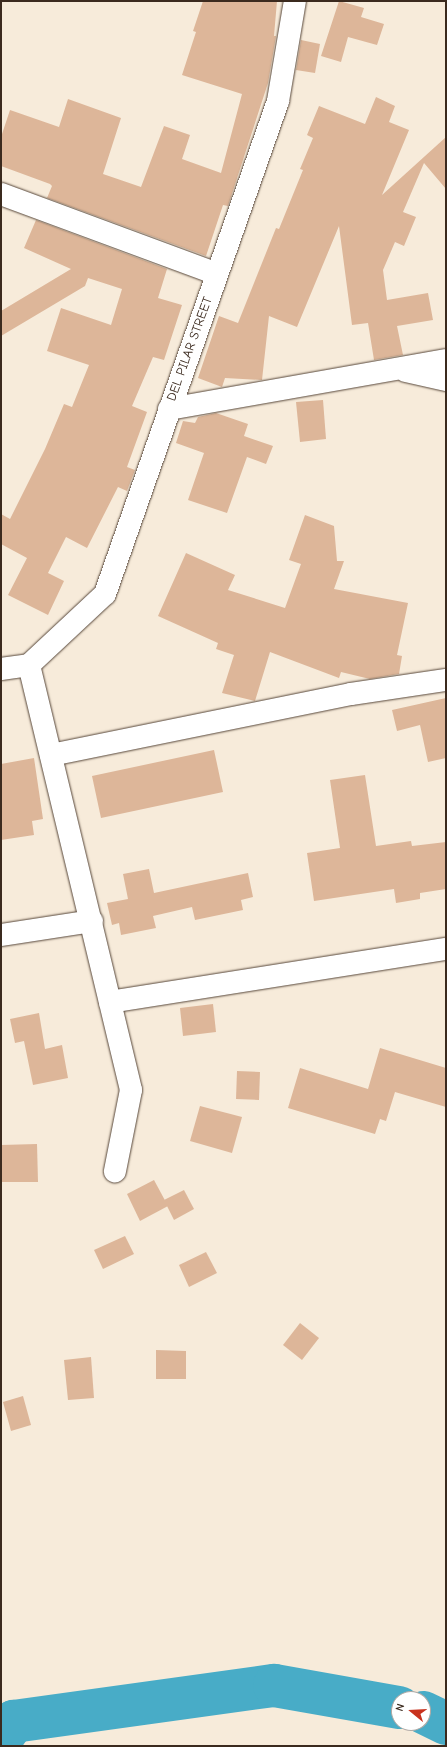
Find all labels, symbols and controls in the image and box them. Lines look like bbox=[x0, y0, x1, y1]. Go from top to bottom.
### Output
street label: DEL PILAR STREET bbox=[164, 295, 216, 403]
north arrow bbox=[391, 1691, 431, 1731]
text: N bbox=[393, 1702, 407, 1713]

